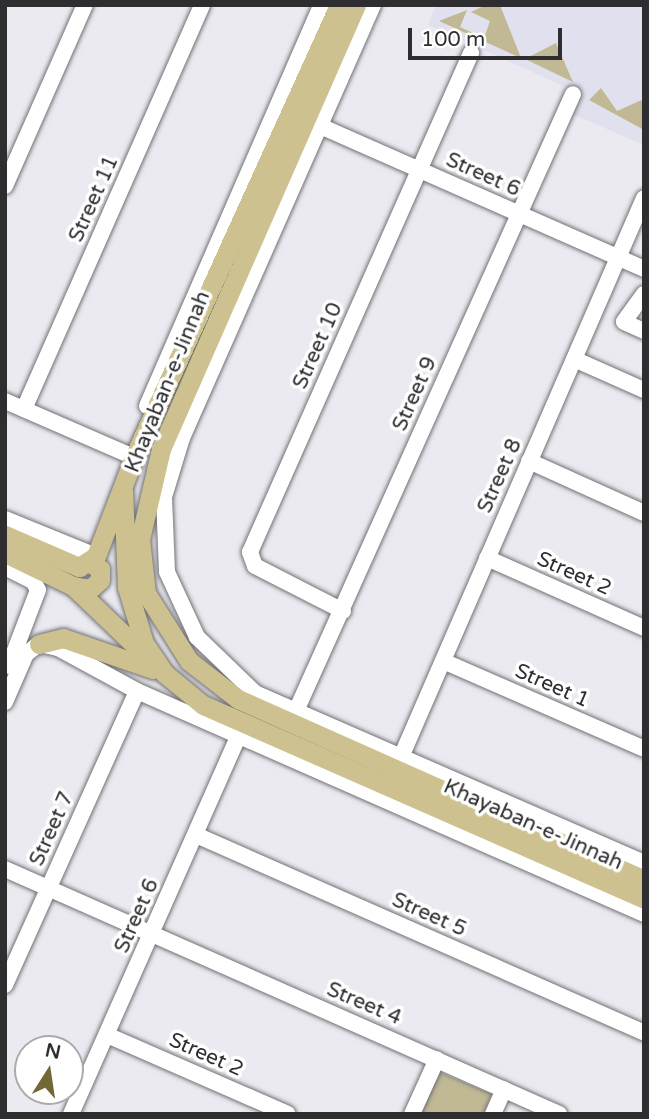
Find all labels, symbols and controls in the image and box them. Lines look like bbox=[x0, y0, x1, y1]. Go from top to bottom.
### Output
scale bar bbox=[411, 14, 565, 58]
text: 100 m bbox=[421, 27, 485, 52]
street label: Street 6 bbox=[442, 147, 524, 203]
street label: Street 11 bbox=[64, 152, 124, 246]
street label: Khayaban-e-Jinnah bbox=[120, 288, 216, 476]
street label: Street 10 bbox=[288, 299, 348, 393]
street label: Street 9 bbox=[387, 353, 443, 435]
street label: Street 8 bbox=[472, 435, 528, 517]
street label: Street 2 bbox=[533, 546, 615, 602]
street label: Street 1 bbox=[511, 658, 593, 714]
street label: Khayaban-e-Jinnah bbox=[440, 774, 626, 876]
street label: Street 7 bbox=[24, 788, 80, 870]
street label: Street 6 bbox=[109, 875, 165, 957]
street label: Street 5 bbox=[388, 887, 470, 943]
street label: Street 4 bbox=[323, 977, 405, 1031]
street label: Street 2 bbox=[165, 1027, 247, 1083]
north arrow bbox=[14, 1035, 84, 1105]
text: N bbox=[43, 1039, 63, 1064]

